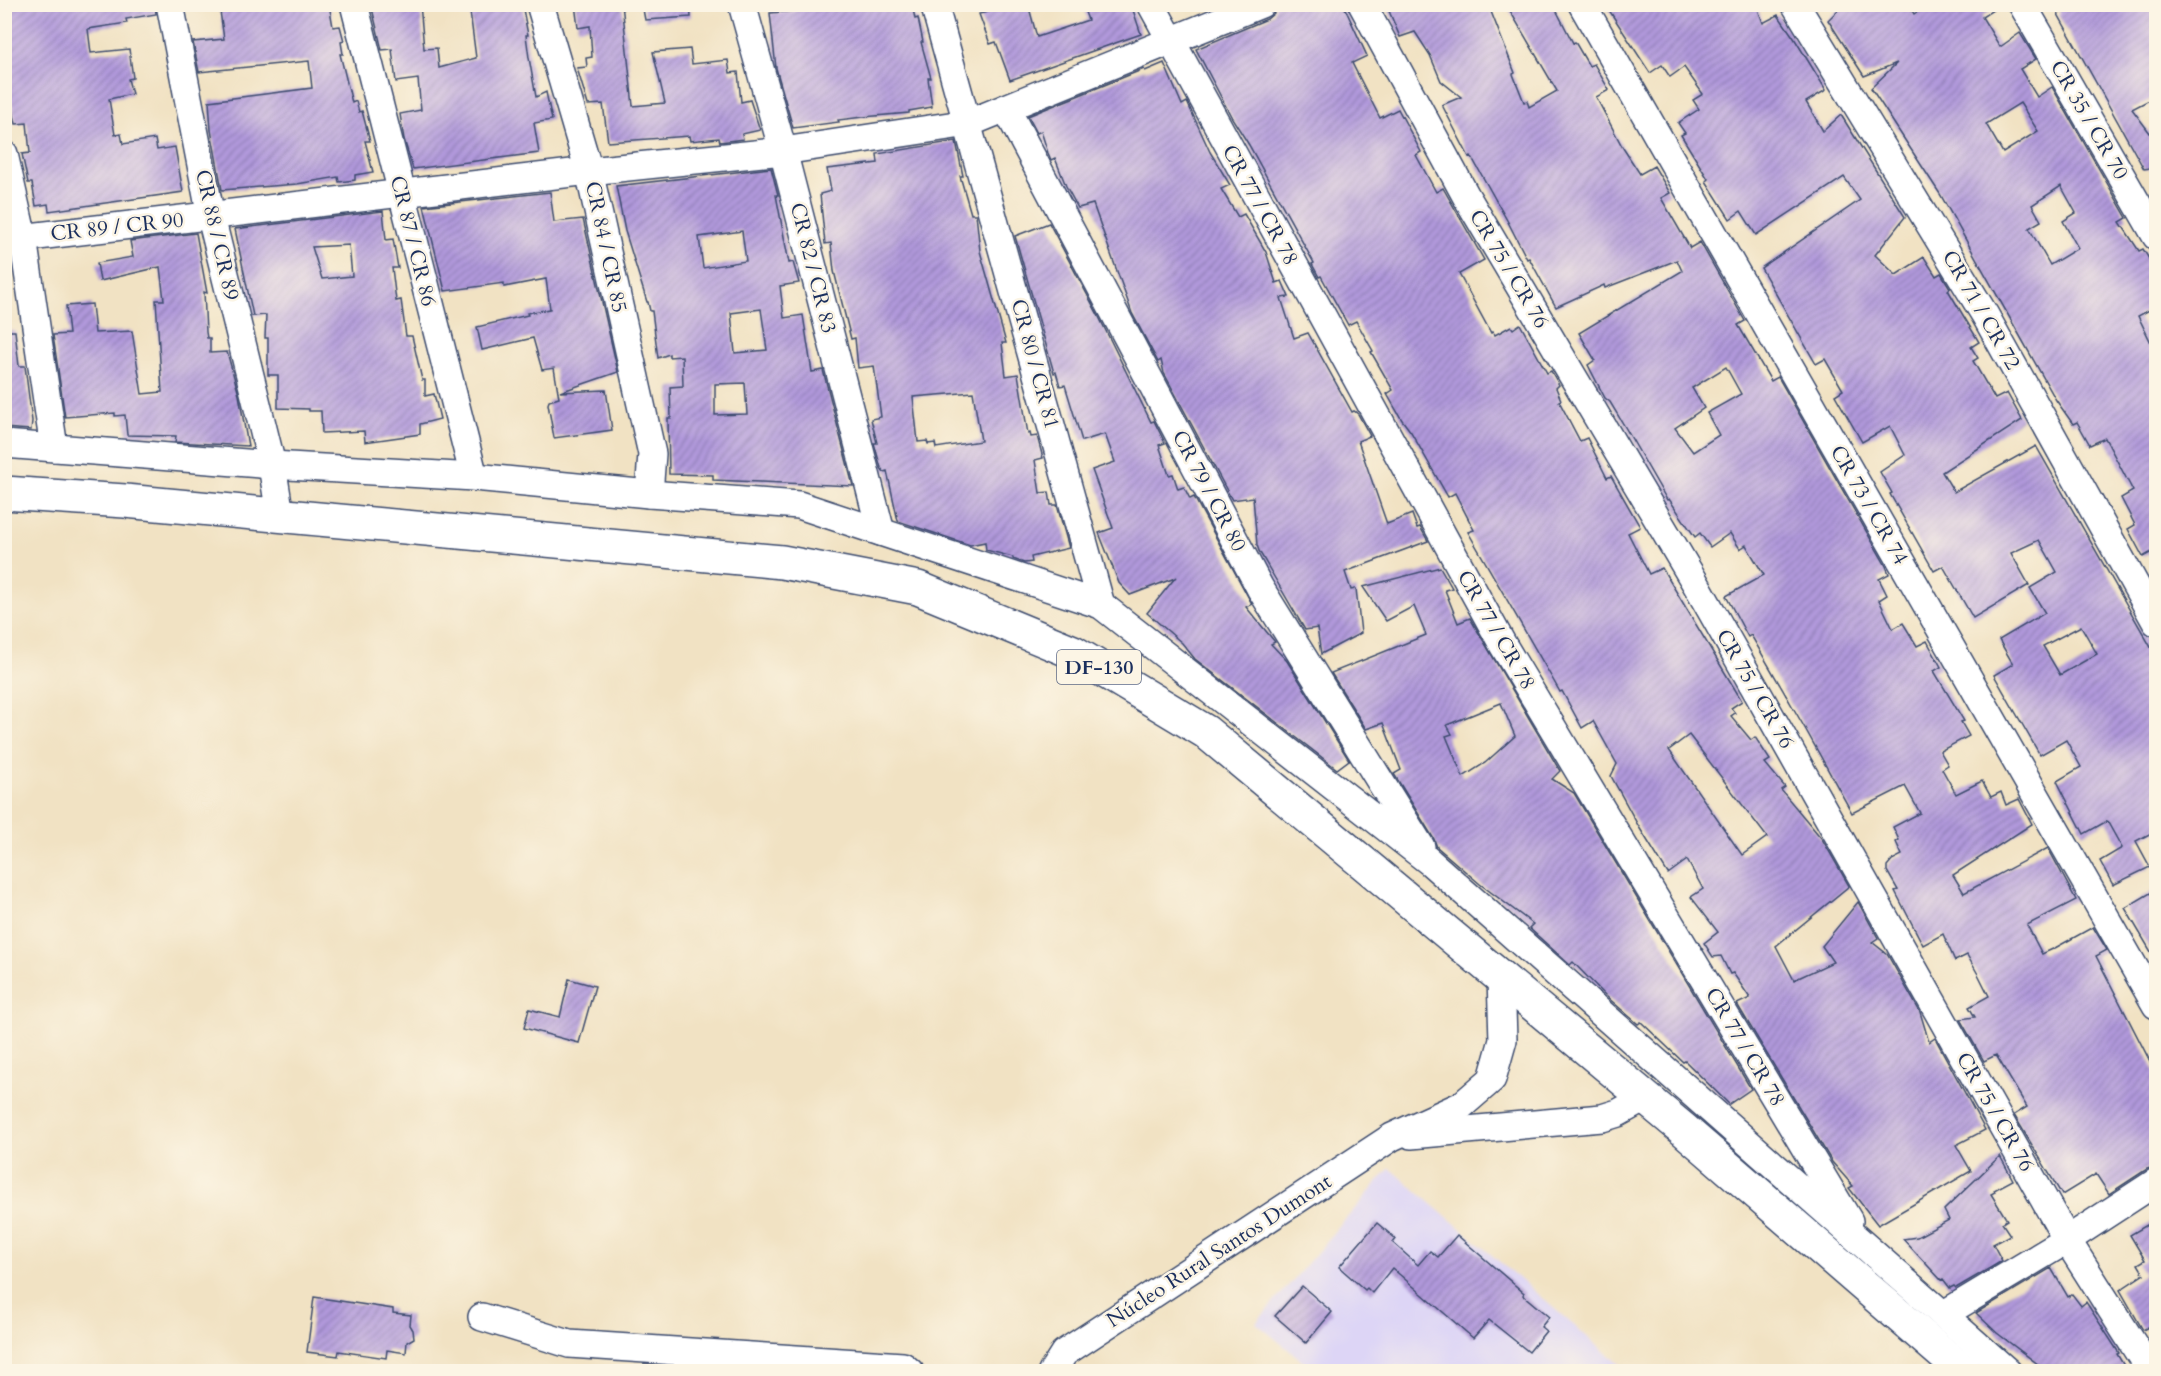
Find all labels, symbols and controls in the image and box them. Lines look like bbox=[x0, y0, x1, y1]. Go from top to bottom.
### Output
street label: CR 35 / CR 70 bbox=[2043, 55, 2135, 185]
street label: CR 77 / CR 78 bbox=[1215, 140, 1305, 270]
street label: CR 88 / CR 89 bbox=[188, 167, 246, 304]
street label: CR 87 / CR 86 bbox=[383, 173, 443, 309]
street label: CR 84 / CR 85 bbox=[578, 179, 634, 315]
street label: CR 82 / CR 83 bbox=[783, 200, 843, 336]
street label: CR 75 / CR 76 bbox=[1462, 204, 1556, 334]
street label: CR 89 / CR 90 bbox=[49, 206, 185, 248]
street label: CR 71 / CR 72 bbox=[1935, 245, 2027, 375]
street label: CR 80 / CR 81 bbox=[1004, 296, 1066, 432]
street label: CR 79 / CR 80 bbox=[1165, 425, 1253, 557]
street label: CR 73 / CR 74 bbox=[1823, 440, 1915, 570]
street label: CR 77 / CR 78 bbox=[1450, 565, 1542, 695]
street label: CR 75 / CR 76 bbox=[1709, 624, 1801, 754]
road number: DF-130 bbox=[1057, 650, 1141, 684]
street label: CR 77 / CR 78 bbox=[1698, 982, 1792, 1112]
street label: CR 75 / CR 76 bbox=[1949, 1047, 2041, 1177]
street label: Núcleo Rural Santos Dumont bbox=[1101, 1167, 1338, 1335]

